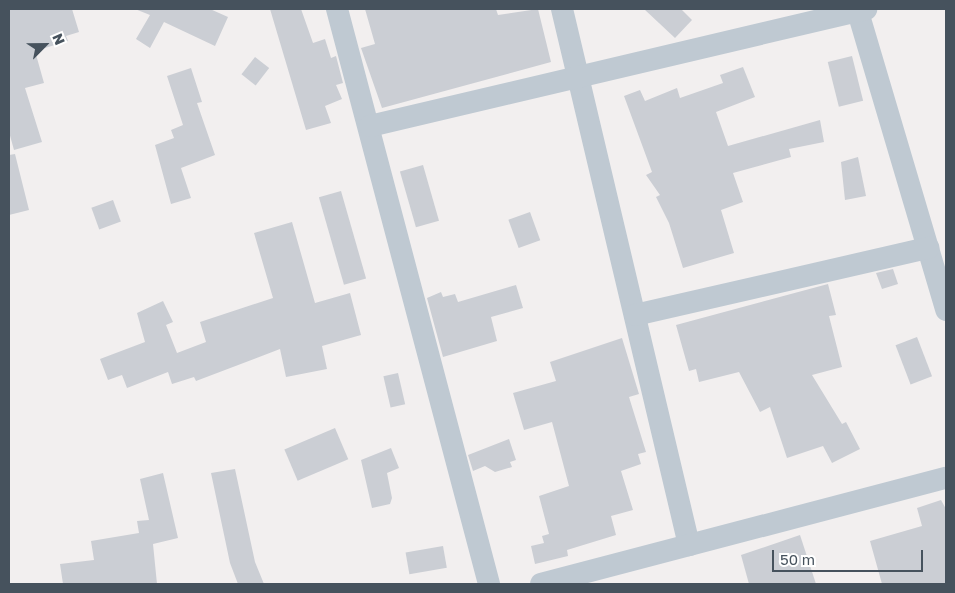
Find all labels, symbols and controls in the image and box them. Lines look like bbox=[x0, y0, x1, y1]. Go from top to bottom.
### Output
north arrow bbox=[20, 20, 70, 70]
text: N bbox=[49, 31, 69, 47]
scale bar bbox=[775, 540, 926, 572]
text: 50 m bbox=[780, 550, 815, 568]

